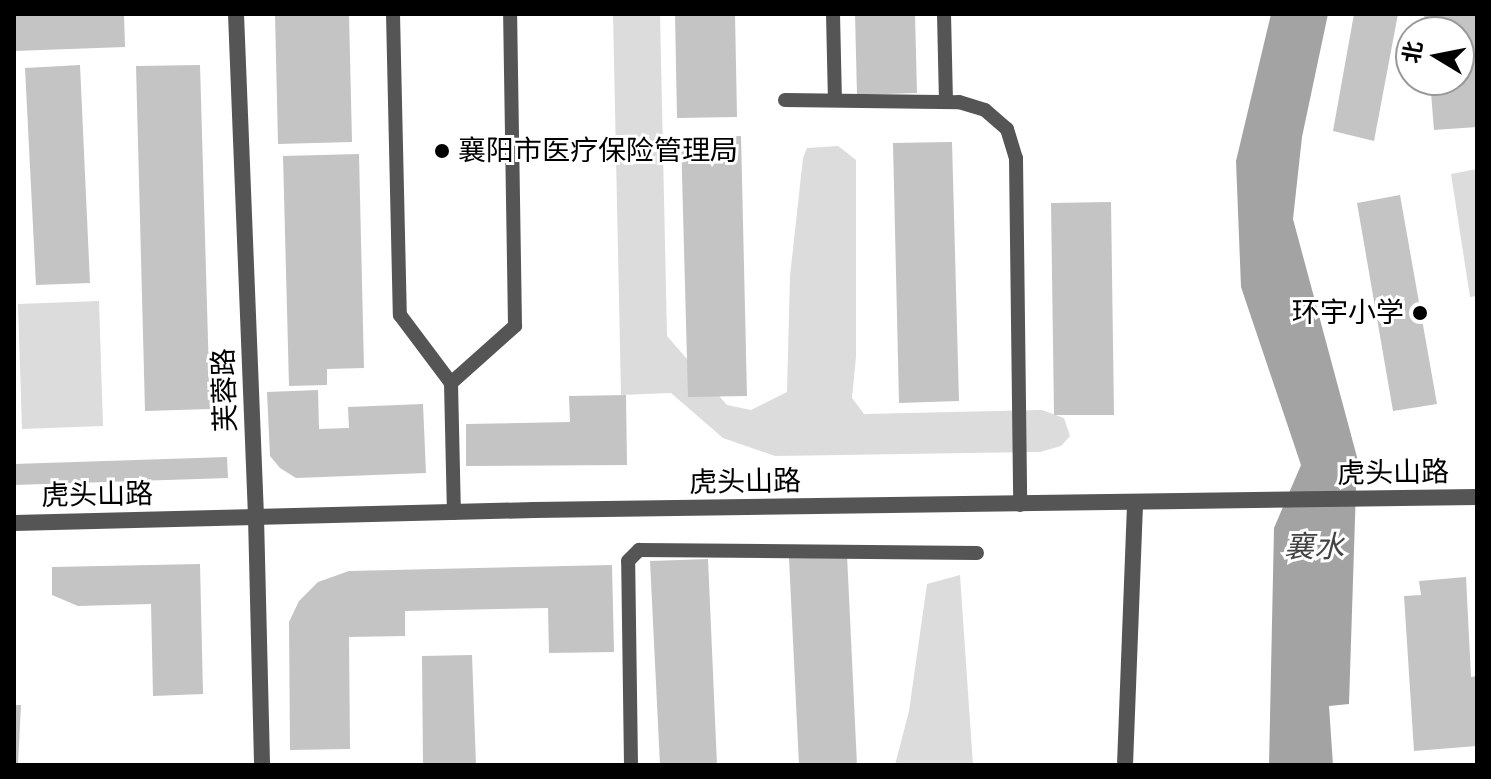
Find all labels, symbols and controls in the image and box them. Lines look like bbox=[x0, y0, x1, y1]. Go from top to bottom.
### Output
north arrow bbox=[1395, 16, 1475, 96]
text: 北 bbox=[1396, 39, 1431, 66]
place label: 襄阳市医疗保险管理局 bbox=[458, 134, 738, 168]
marker: 襄阳市医疗保险管理局 bbox=[433, 142, 451, 160]
place label: 环宇小学 bbox=[1292, 296, 1404, 330]
marker: 环宇小学 bbox=[1411, 304, 1429, 322]
street label: 芙蓉路 bbox=[207, 347, 243, 433]
street label: 虎头山路 bbox=[1337, 455, 1449, 491]
street label: 虎头山路 bbox=[689, 464, 801, 500]
street label: 虎头山路 bbox=[41, 477, 153, 513]
water label: 襄水 bbox=[1284, 530, 1344, 566]

